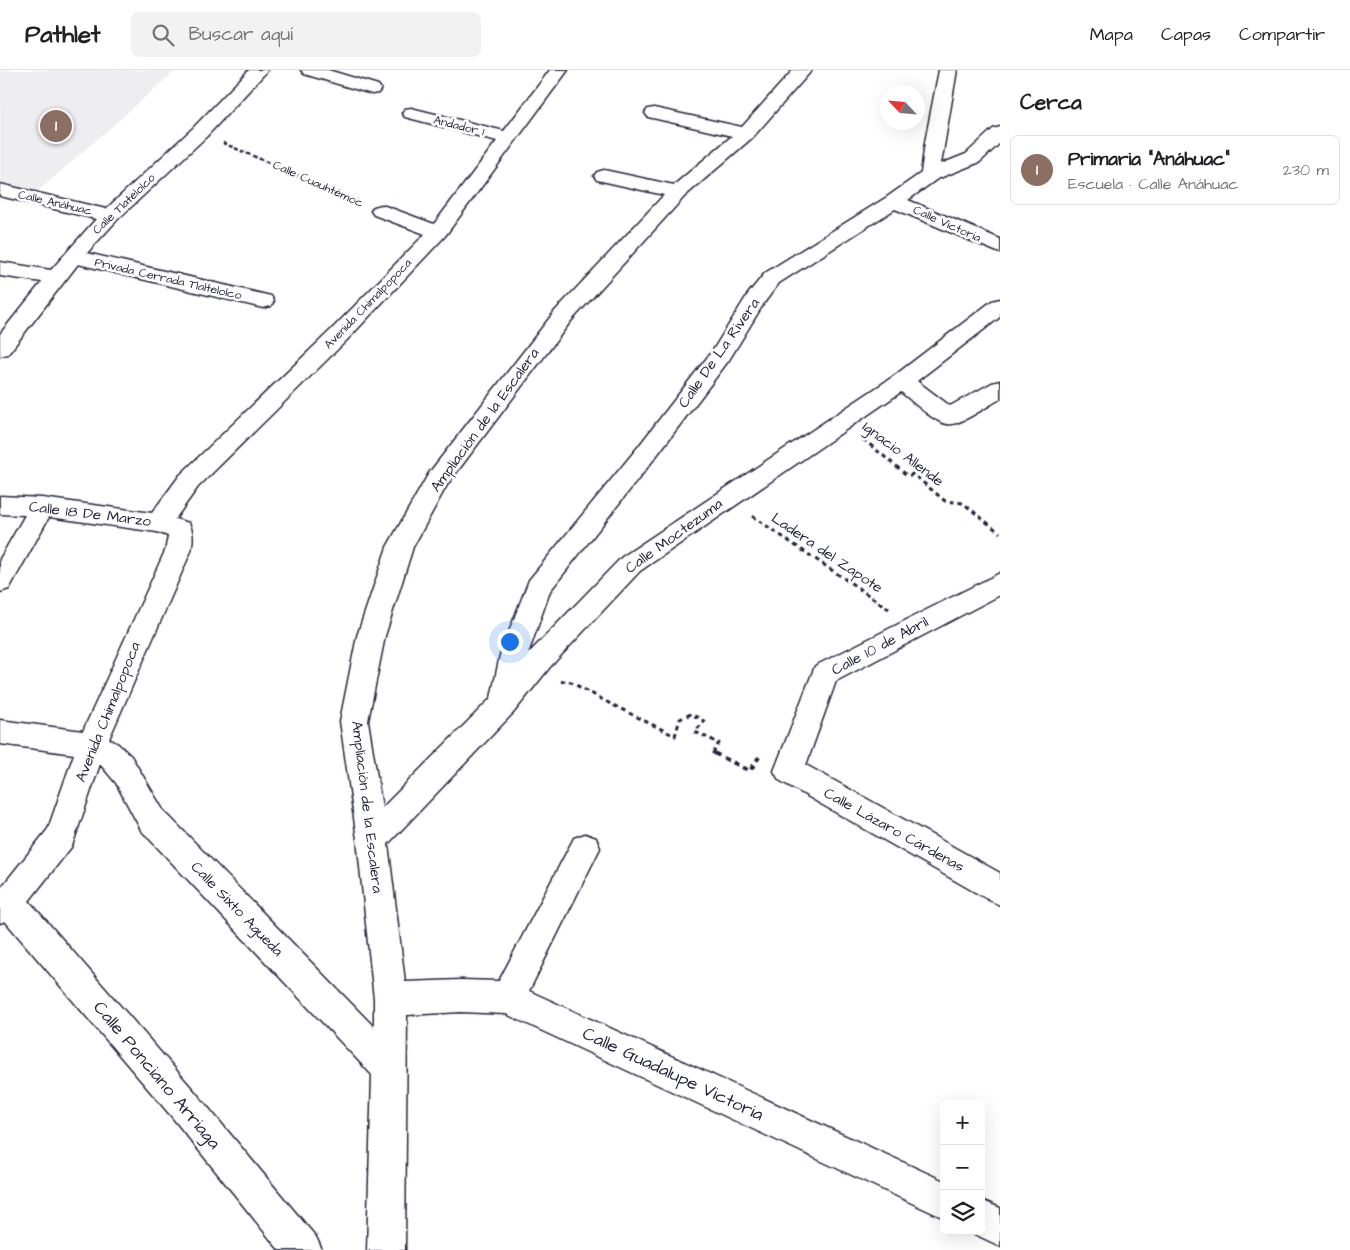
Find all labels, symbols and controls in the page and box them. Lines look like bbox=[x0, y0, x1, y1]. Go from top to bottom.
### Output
search box bbox=[131, 12, 481, 57]
text: Pathlet bbox=[25, 18, 101, 52]
icon: search bbox=[149, 21, 177, 49]
text: Buscar aquí bbox=[189, 21, 293, 48]
text: Mapa bbox=[1090, 22, 1133, 47]
text: Capas bbox=[1161, 22, 1211, 47]
text: Compartir bbox=[1239, 22, 1325, 47]
north arrow bbox=[880, 85, 925, 130]
text: Cerca bbox=[1020, 88, 1082, 117]
pin: 1 bbox=[40, 107, 72, 145]
street label: Andador 1 bbox=[432, 111, 487, 141]
text: Primaria "Anáhuac" bbox=[1068, 146, 1230, 173]
street label: Calle Cuauhtémoc bbox=[270, 156, 366, 212]
text: 1 bbox=[1036, 159, 1038, 181]
text: 230 m bbox=[1283, 159, 1329, 181]
street label: Calle Tlatelolco bbox=[89, 169, 159, 238]
text: Escuela · Calle Anáhuac bbox=[1068, 173, 1238, 195]
street label: Calle Anáhuac bbox=[16, 186, 94, 220]
street label: Calle Victoria bbox=[910, 201, 984, 247]
street label: Privada Cerrada Tlaltelolco bbox=[93, 254, 243, 304]
street label: Avenida Chimalpopoca bbox=[320, 255, 416, 353]
street label: Calle De La Rivera bbox=[673, 294, 765, 412]
street label: Ampliación de la Escalera bbox=[426, 343, 545, 496]
street label: Ignacio Allende bbox=[857, 416, 948, 492]
street label: Calle Moctezuma bbox=[621, 493, 727, 579]
street label: Calle 18 De Marzo bbox=[28, 496, 153, 532]
street label: Ladera del Zapote bbox=[767, 508, 887, 598]
street label: Calle 10 de Abril bbox=[828, 612, 932, 680]
your location bbox=[497, 629, 523, 655]
street label: Avenida Chimalpopoca bbox=[70, 639, 146, 785]
street label: Ampliación de la Escalera bbox=[346, 720, 388, 895]
street label: Calle Lázaro Cárdenas bbox=[820, 783, 969, 878]
street label: Calle Sixto Agueda bbox=[185, 857, 288, 962]
street label: Calle Ponciano Arriaga bbox=[87, 996, 226, 1155]
street label: Calle Guadalupe Victoria bbox=[578, 1021, 768, 1127]
map controls bbox=[940, 1100, 985, 1235]
button: + bbox=[940, 1100, 985, 1145]
button: − bbox=[940, 1145, 985, 1190]
button: layers bbox=[940, 1190, 985, 1235]

